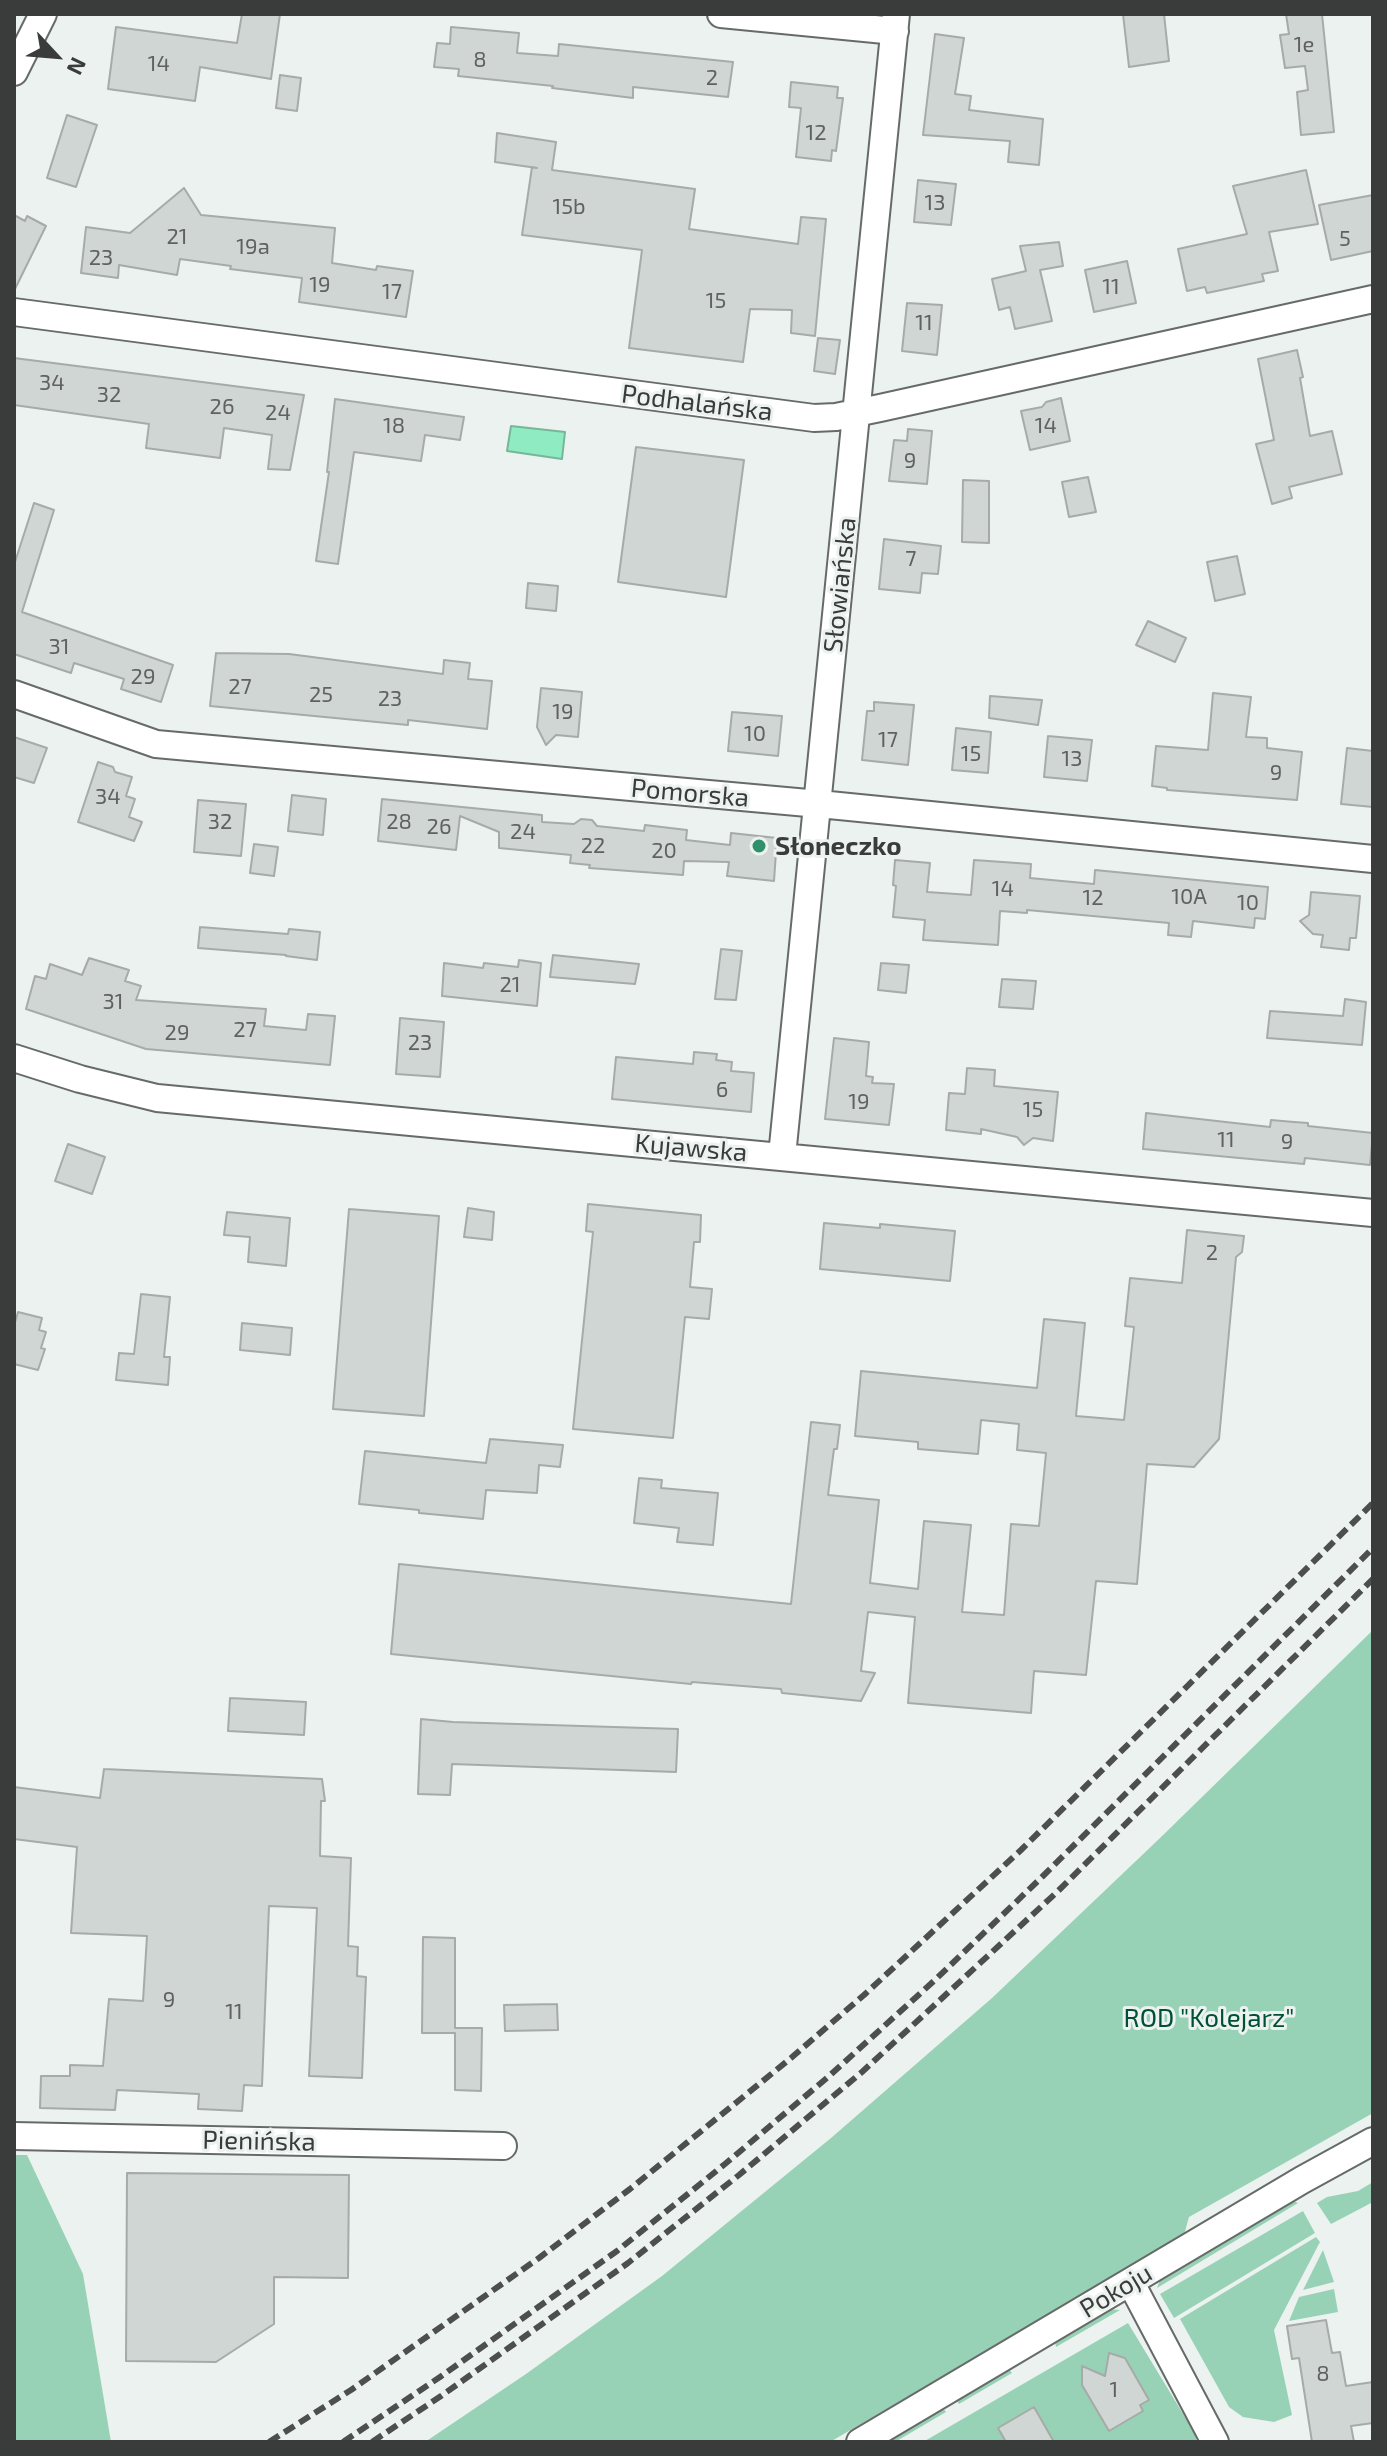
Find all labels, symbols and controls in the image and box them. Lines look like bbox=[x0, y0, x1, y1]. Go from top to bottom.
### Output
north arrow bbox=[16, 16, 96, 96]
house number: 1e bbox=[1294, 32, 1314, 58]
house number: 8 bbox=[473, 47, 487, 73]
house number: 14 bbox=[148, 51, 170, 77]
text: N bbox=[62, 54, 93, 79]
house number: 2 bbox=[706, 65, 718, 91]
house number: 12 bbox=[805, 120, 827, 146]
house number: 13 bbox=[925, 190, 945, 216]
house number: 15b bbox=[552, 194, 586, 220]
house number: 21 bbox=[166, 224, 188, 250]
house number: 5 bbox=[1339, 226, 1351, 252]
house number: 19a bbox=[236, 234, 270, 260]
house number: 23 bbox=[89, 245, 113, 271]
house number: 19 bbox=[309, 272, 331, 298]
house number: 11 bbox=[1102, 274, 1120, 300]
house number: 17 bbox=[382, 279, 402, 305]
house number: 15 bbox=[706, 288, 726, 314]
house number: 11 bbox=[915, 310, 933, 336]
house number: 34 bbox=[39, 370, 65, 396]
street label: Podhalańska bbox=[620, 378, 774, 428]
house number: 32 bbox=[97, 382, 121, 408]
house number: 26 bbox=[210, 394, 234, 420]
house number: 24 bbox=[265, 400, 291, 426]
house number: 18 bbox=[383, 413, 405, 439]
house number: 14 bbox=[1035, 413, 1057, 439]
house number: 9 bbox=[904, 448, 916, 474]
street label: Słowiańska bbox=[817, 516, 863, 654]
house number: 7 bbox=[905, 546, 917, 572]
house number: 31 bbox=[49, 634, 69, 660]
house number: 29 bbox=[131, 664, 155, 690]
house number: 27 bbox=[228, 674, 252, 700]
house number: 25 bbox=[309, 682, 333, 708]
house number: 23 bbox=[378, 686, 402, 712]
house number: 19 bbox=[552, 699, 574, 725]
house number: 10 bbox=[744, 721, 766, 747]
house number: 17 bbox=[878, 727, 898, 753]
house number: 15 bbox=[961, 741, 981, 767]
house number: 13 bbox=[1062, 746, 1082, 772]
house number: 9 bbox=[1270, 760, 1282, 786]
street label: Pomorska bbox=[630, 772, 750, 814]
house number: 34 bbox=[95, 784, 121, 810]
house number: 32 bbox=[208, 809, 232, 835]
house number: 28 bbox=[386, 809, 412, 835]
house number: 26 bbox=[427, 814, 451, 840]
house number: 24 bbox=[510, 819, 536, 845]
place label: Słoneczko bbox=[775, 830, 902, 862]
house number: 22 bbox=[581, 833, 605, 859]
marker: Słoneczko bbox=[750, 837, 768, 855]
house number: 20 bbox=[651, 838, 677, 864]
house number: 14 bbox=[992, 876, 1014, 902]
house number: 10A bbox=[1171, 884, 1207, 910]
house number: 12 bbox=[1082, 885, 1104, 911]
house number: 10 bbox=[1237, 890, 1259, 916]
house number: 21 bbox=[499, 972, 521, 998]
house number: 31 bbox=[103, 989, 123, 1015]
house number: 27 bbox=[233, 1017, 257, 1043]
house number: 29 bbox=[165, 1020, 189, 1046]
house number: 23 bbox=[408, 1030, 432, 1056]
house number: 6 bbox=[716, 1077, 728, 1103]
house number: 19 bbox=[848, 1089, 870, 1115]
house number: 15 bbox=[1023, 1097, 1043, 1123]
house number: 11 bbox=[1217, 1127, 1235, 1153]
street label: Kujawska bbox=[633, 1128, 749, 1168]
house number: 9 bbox=[1281, 1129, 1293, 1155]
house number: 2 bbox=[1206, 1240, 1218, 1266]
house number: 9 bbox=[163, 1987, 175, 2013]
house number: 11 bbox=[225, 1999, 243, 2025]
park label: ROD "Kolejarz" bbox=[1124, 2002, 1294, 2034]
street label: Pienińska bbox=[202, 2124, 316, 2158]
street label: Pokoju bbox=[1074, 2257, 1158, 2325]
house number: 8 bbox=[1316, 2361, 1330, 2387]
house number: 1 bbox=[1110, 2377, 1118, 2403]

